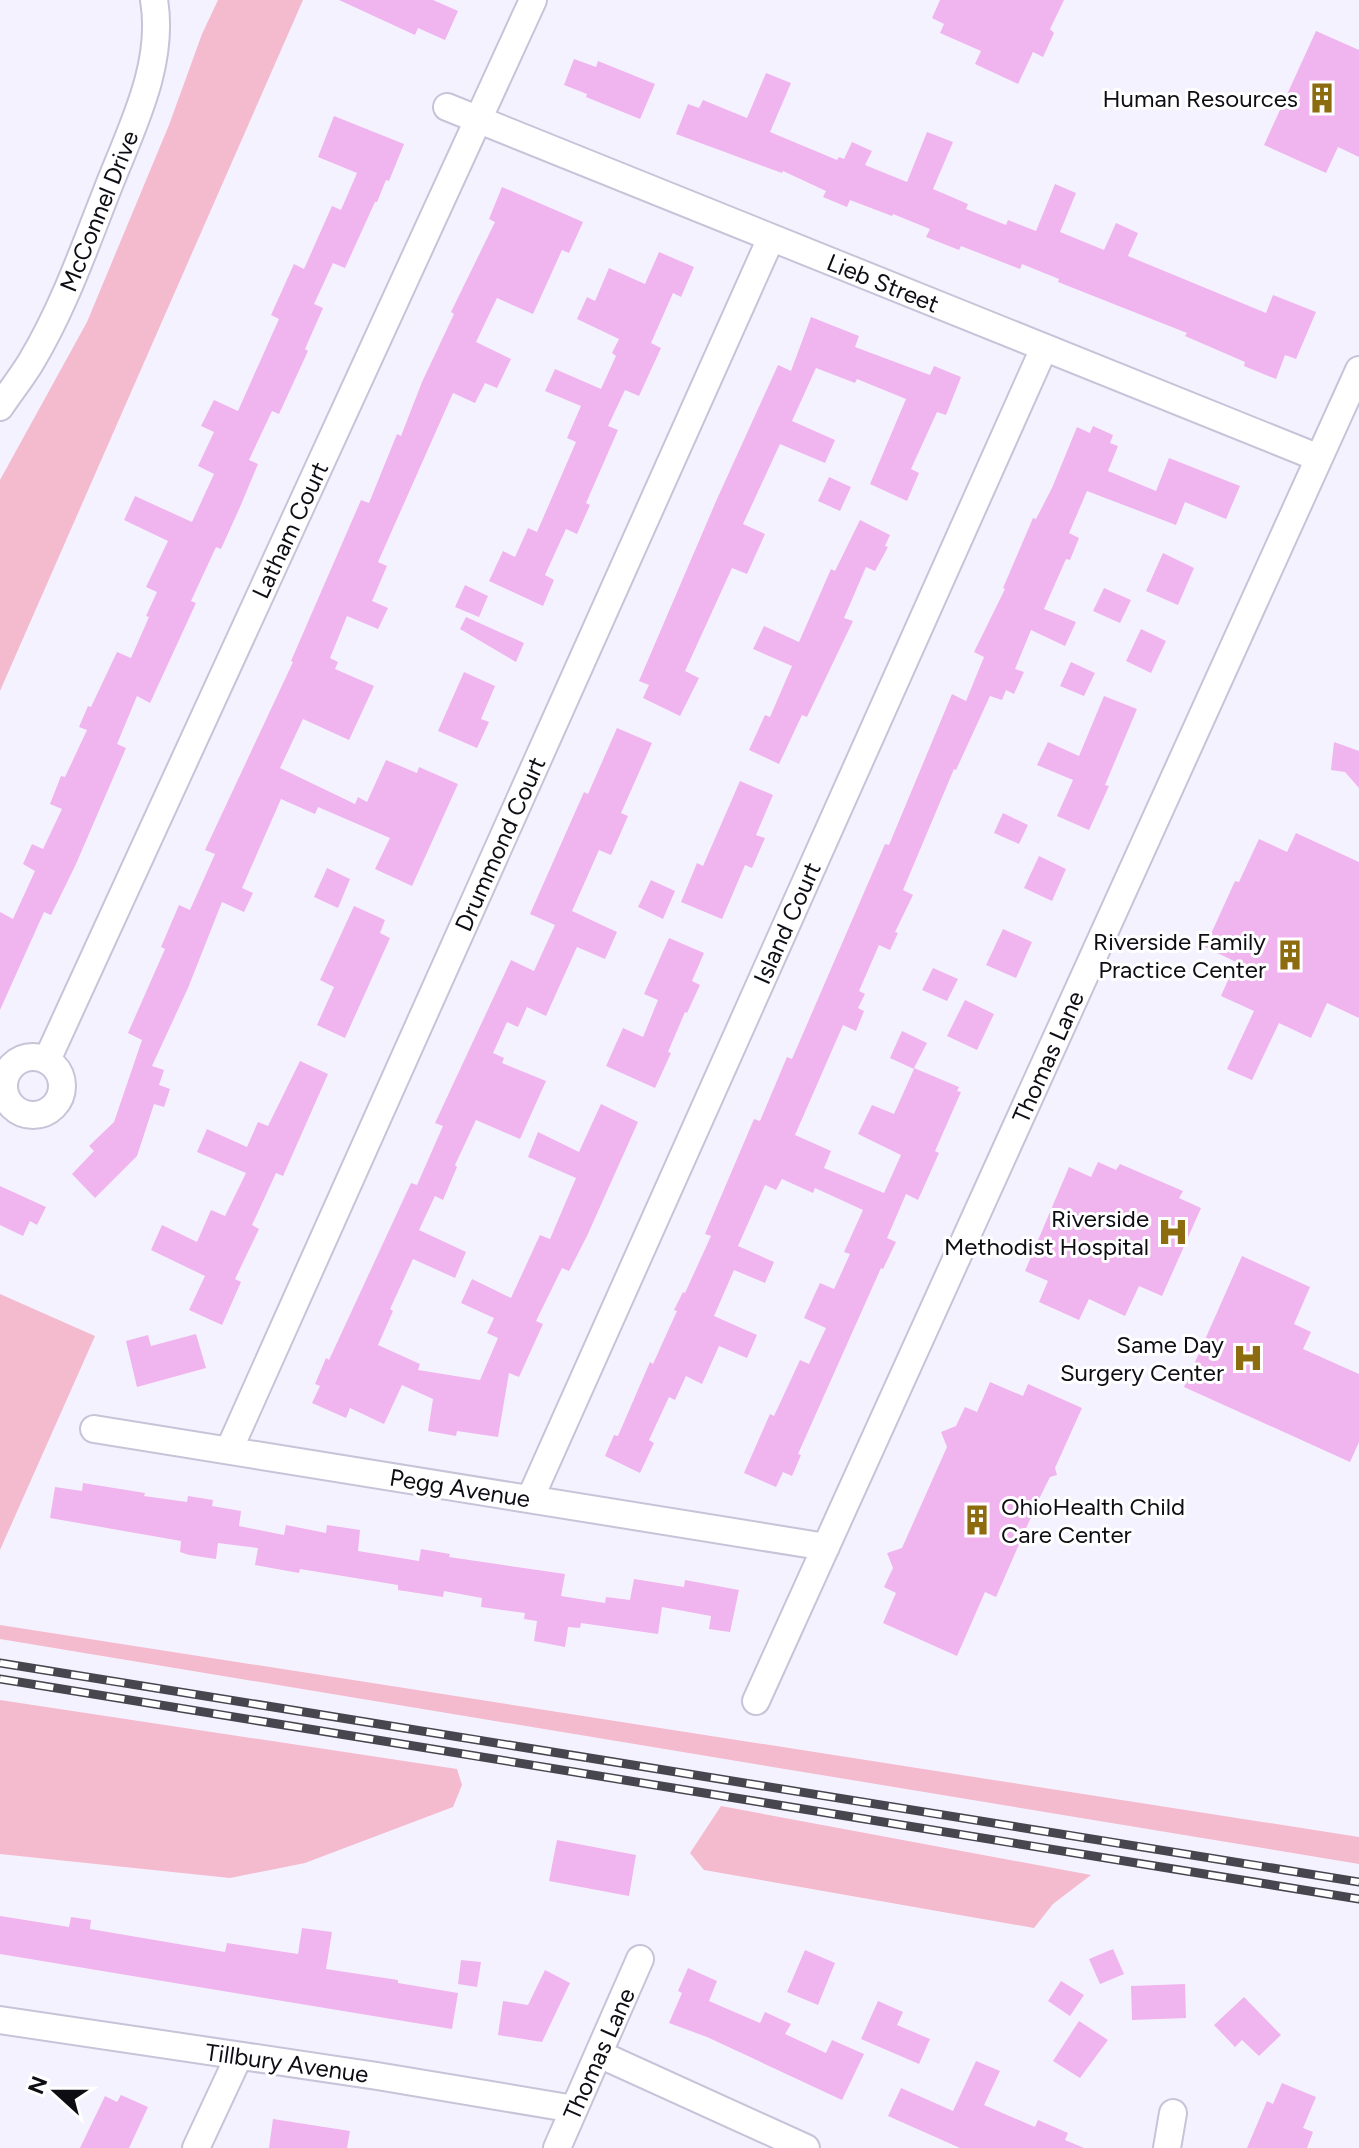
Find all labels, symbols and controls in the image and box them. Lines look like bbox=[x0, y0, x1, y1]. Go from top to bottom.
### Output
building icon: Human Resources bbox=[1305, 81, 1339, 115]
place label: Human Resources bbox=[1103, 84, 1298, 113]
street label: McConnel Drive bbox=[54, 126, 144, 296]
street label: Lieb Street bbox=[823, 247, 943, 319]
street label: Latham Court bbox=[246, 457, 334, 603]
street label: Drummond Court bbox=[449, 752, 551, 936]
street label: Island Court bbox=[747, 858, 827, 988]
place label: Riverside Family Practice Center bbox=[1093, 927, 1266, 984]
building icon: Riverside Family Practice Center bbox=[1273, 938, 1307, 972]
street label: Thomas Lane bbox=[1006, 986, 1090, 1128]
place label: Riverside Methodist Hospital bbox=[944, 1204, 1149, 1261]
hospital icon: Riverside Methodist Hospital bbox=[1156, 1215, 1190, 1249]
place label: Same Day Surgery Center bbox=[1060, 1330, 1224, 1387]
hospital icon: Same Day Surgery Center bbox=[1231, 1341, 1265, 1375]
street label: Pegg Avenue bbox=[388, 1463, 532, 1513]
place label: OhioHealth Child Care Center bbox=[1001, 1492, 1185, 1549]
building icon: OhioHealth Child Care Center bbox=[960, 1503, 994, 1537]
street label: Thomas Lane bbox=[557, 1983, 641, 2125]
street label: Tillbury Avenue bbox=[203, 2037, 371, 2089]
north arrow bbox=[16, 2052, 96, 2132]
text: N bbox=[22, 2072, 53, 2098]

